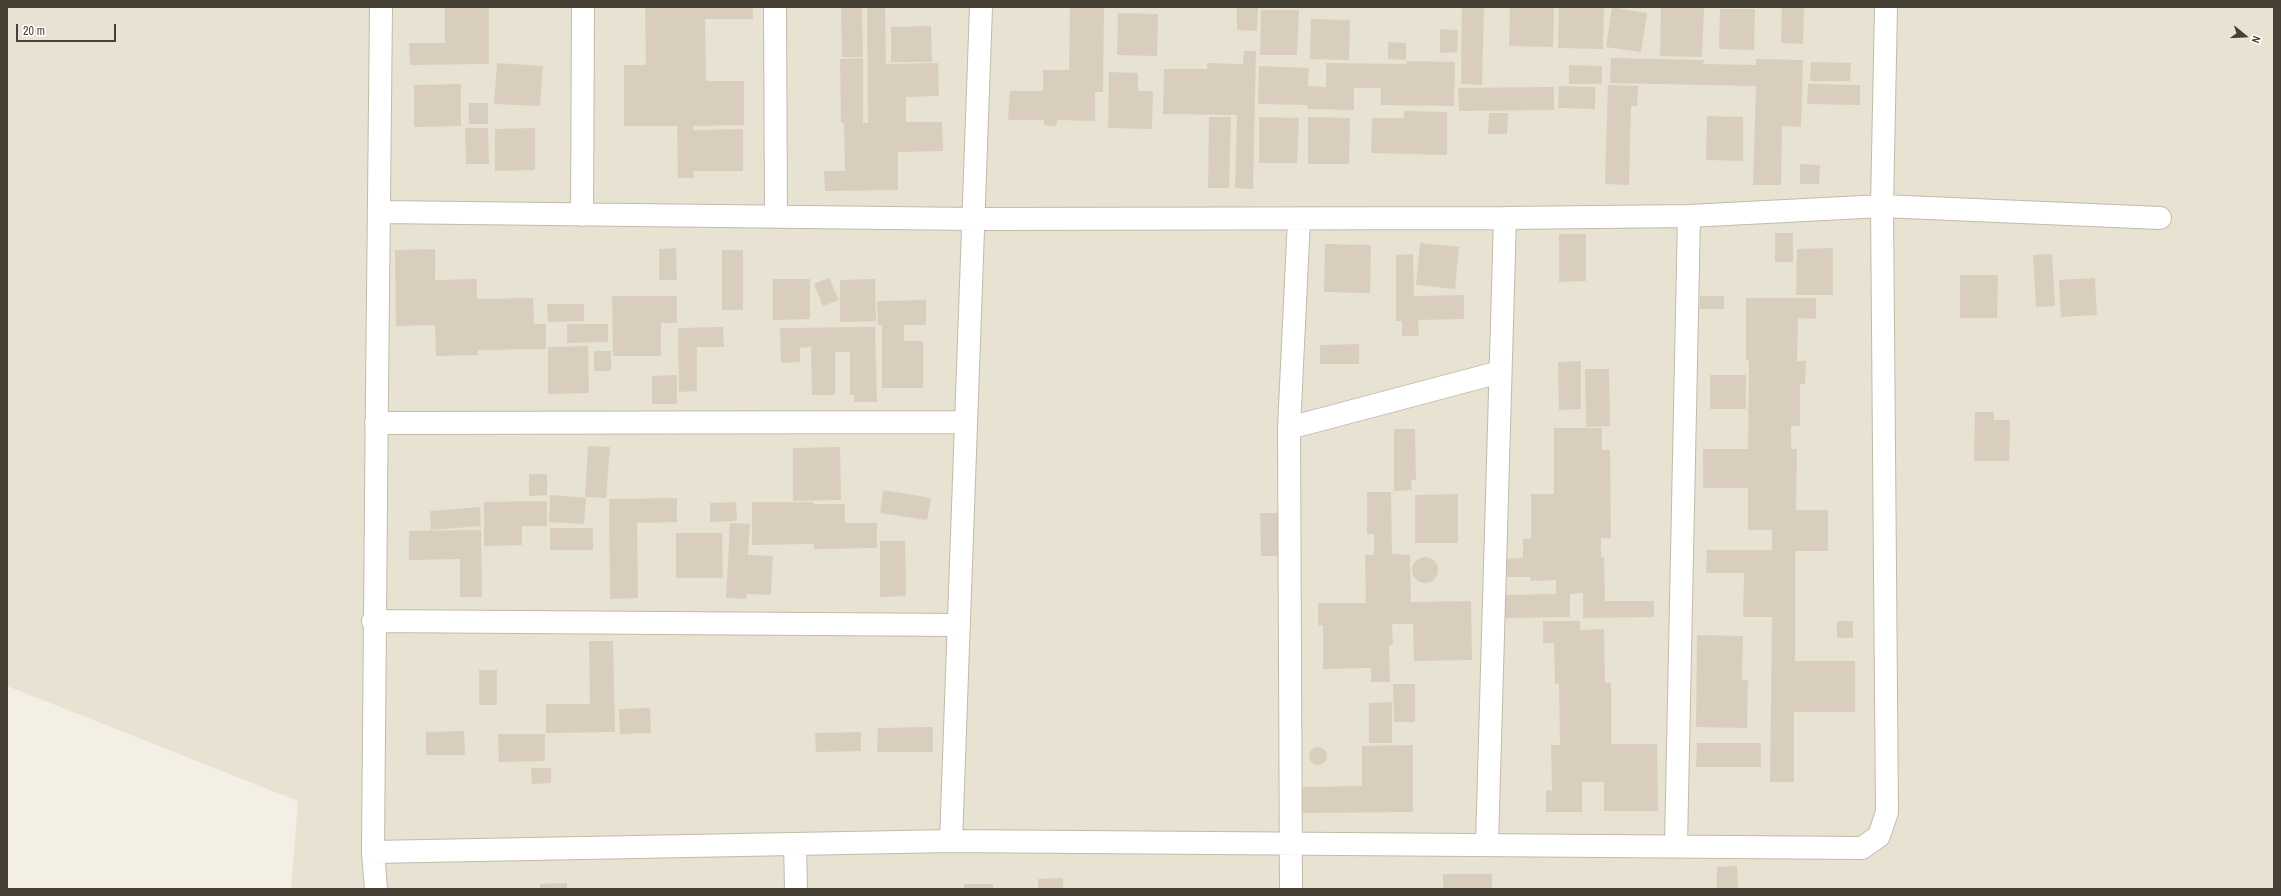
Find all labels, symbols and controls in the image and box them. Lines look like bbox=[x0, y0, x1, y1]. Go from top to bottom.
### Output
scale bar bbox=[18, 16, 118, 42]
north arrow bbox=[2225, 16, 2265, 56]
text: 20 m bbox=[23, 23, 45, 39]
text: N bbox=[2249, 34, 2264, 45]

